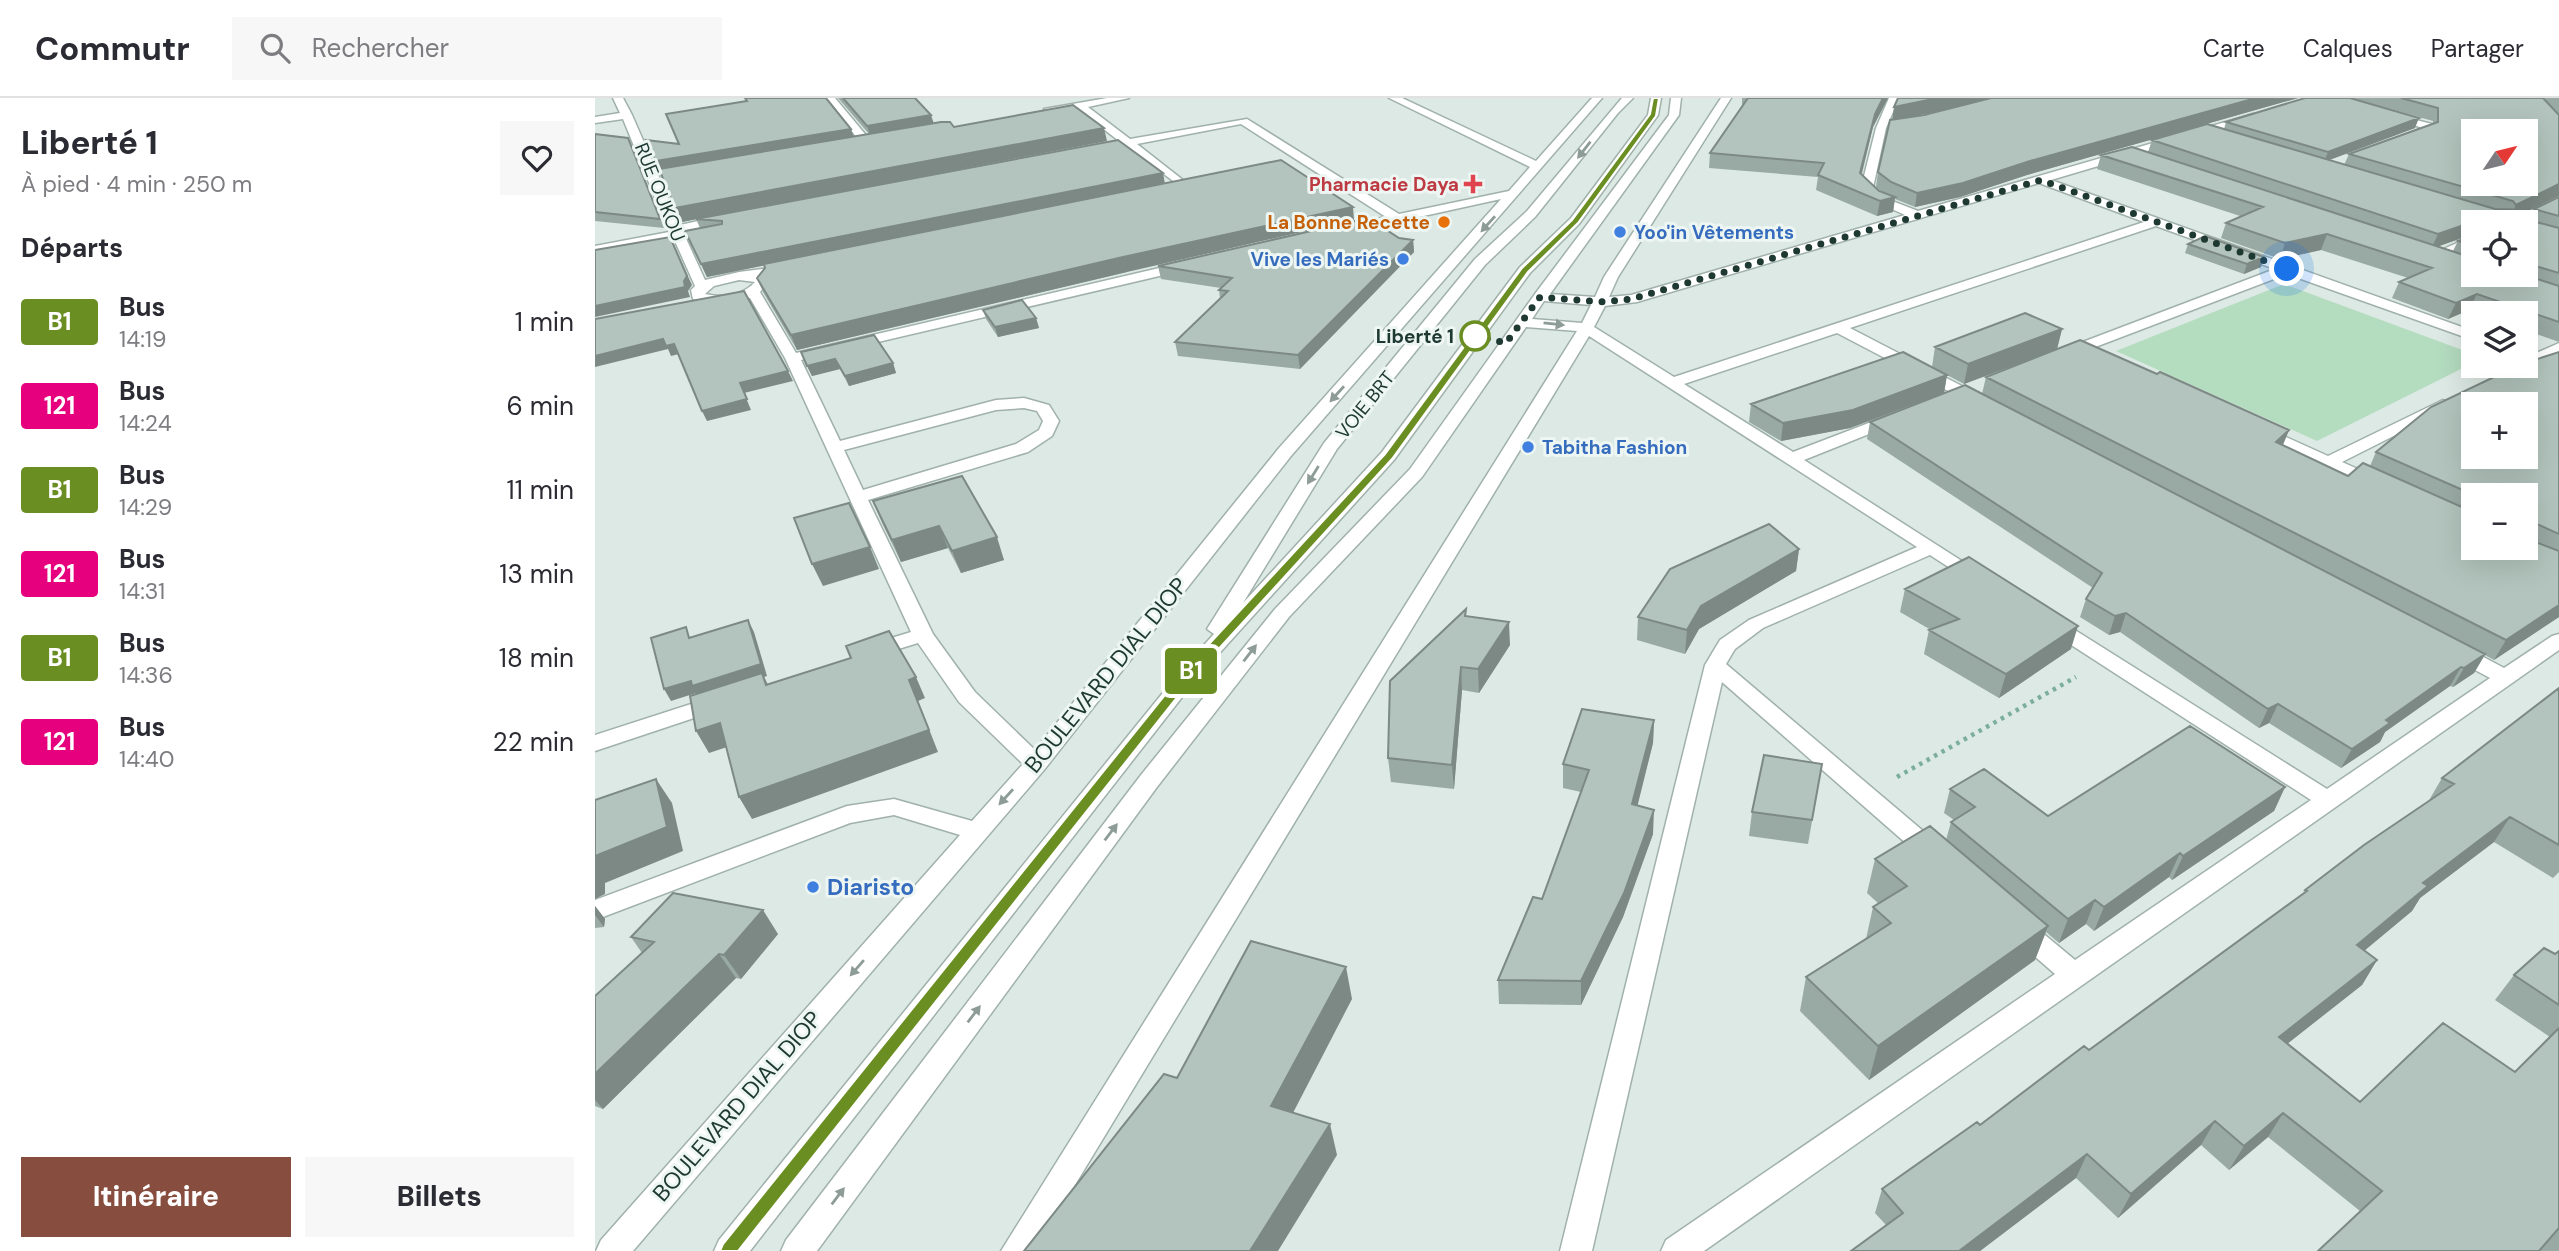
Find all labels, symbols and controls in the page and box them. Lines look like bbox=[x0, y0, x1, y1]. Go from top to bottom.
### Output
search box bbox=[232, 17, 722, 80]
text: Commutr bbox=[35, 27, 190, 70]
icon: search bbox=[256, 29, 294, 67]
text: Rechercher bbox=[312, 31, 449, 65]
text: Carte bbox=[2203, 33, 2265, 64]
text: Calques bbox=[2303, 33, 2393, 64]
text: Partager bbox=[2431, 33, 2524, 64]
north arrow bbox=[2461, 119, 2537, 196]
map controls bbox=[2461, 119, 2538, 560]
text: Liberté 1 bbox=[21, 121, 158, 164]
button: heart bbox=[500, 121, 574, 195]
street label: RUE OUKOU bbox=[629, 139, 691, 245]
one-way arrow bbox=[1577, 141, 1591, 159]
text: À pied · 4 min · 250 m bbox=[21, 169, 252, 199]
place label: Pharmacie Daya bbox=[1309, 172, 1459, 197]
marker: Pharmacie Daya bbox=[1465, 176, 1481, 192]
place label: La Bonne Recette bbox=[1267, 210, 1430, 235]
button: locate bbox=[2461, 210, 2538, 287]
marker: La Bonne Recette bbox=[1436, 214, 1452, 230]
one-way arrow bbox=[1480, 215, 1496, 233]
place label: Yoo'in Vêtements bbox=[1634, 220, 1794, 245]
marker: Yoo'in Vêtements bbox=[1612, 224, 1628, 240]
text: Départs bbox=[21, 231, 123, 265]
place label: Vive les Mariés bbox=[1251, 247, 1389, 272]
marker: Vive les Mariés bbox=[1395, 251, 1411, 267]
your location bbox=[2269, 251, 2304, 286]
text: Bus bbox=[119, 290, 165, 324]
button: layers bbox=[2461, 301, 2538, 378]
text: 1 min bbox=[515, 305, 574, 339]
text: B1 bbox=[47, 306, 72, 337]
one-way arrow bbox=[1543, 319, 1565, 330]
marker: Liberté 1 bbox=[1460, 321, 1490, 351]
text: 14:19 bbox=[119, 324, 166, 354]
place label: Liberté 1 bbox=[1376, 324, 1454, 349]
street label: VOIE BRT bbox=[1330, 366, 1400, 444]
text: Bus bbox=[119, 374, 165, 408]
one-way arrow bbox=[1330, 385, 1345, 402]
text: 6 min bbox=[506, 389, 574, 423]
text: 121 bbox=[44, 390, 75, 421]
button: + bbox=[2461, 392, 2538, 469]
text: 14:24 bbox=[119, 408, 172, 438]
place label: Tabitha Fashion bbox=[1542, 435, 1687, 460]
marker: Tabitha Fashion bbox=[1520, 439, 1536, 455]
text: Bus bbox=[119, 458, 165, 492]
one-way arrow bbox=[1307, 465, 1319, 484]
text: 11 min bbox=[507, 473, 574, 507]
text: B1 bbox=[47, 474, 72, 505]
button: − bbox=[2461, 483, 2538, 560]
text: 14:29 bbox=[119, 492, 172, 522]
text: Bus bbox=[119, 542, 165, 576]
text: 13 min bbox=[499, 557, 574, 591]
text: 121 bbox=[44, 558, 75, 589]
street label: BOULEVARD DIAL DIOP bbox=[1018, 571, 1194, 779]
text: 14:31 bbox=[119, 576, 165, 606]
text: Bus bbox=[119, 626, 165, 660]
text: 18 min bbox=[499, 641, 574, 675]
text: B1 bbox=[47, 642, 72, 673]
one-way arrow bbox=[1243, 644, 1258, 662]
line badge: B1 bbox=[1159, 648, 1223, 694]
text: B1 bbox=[1179, 655, 1203, 686]
text: 14:36 bbox=[119, 660, 173, 690]
text: Bus bbox=[119, 710, 165, 744]
text: 22 min bbox=[493, 725, 574, 759]
text: 121 bbox=[44, 726, 75, 757]
text: 14:40 bbox=[119, 744, 174, 774]
one-way arrow bbox=[998, 788, 1014, 806]
one-way arrow bbox=[1103, 823, 1117, 841]
place label: Diaristo bbox=[827, 872, 914, 902]
marker: Diaristo bbox=[805, 879, 821, 895]
one-way arrow bbox=[850, 960, 865, 977]
street label: BOULEVARD DIAL DIOP bbox=[646, 1004, 828, 1208]
one-way arrow bbox=[967, 1006, 982, 1024]
button: Itinéraire bbox=[21, 1157, 291, 1237]
button: Billets bbox=[305, 1157, 574, 1237]
one-way arrow bbox=[830, 1188, 845, 1206]

